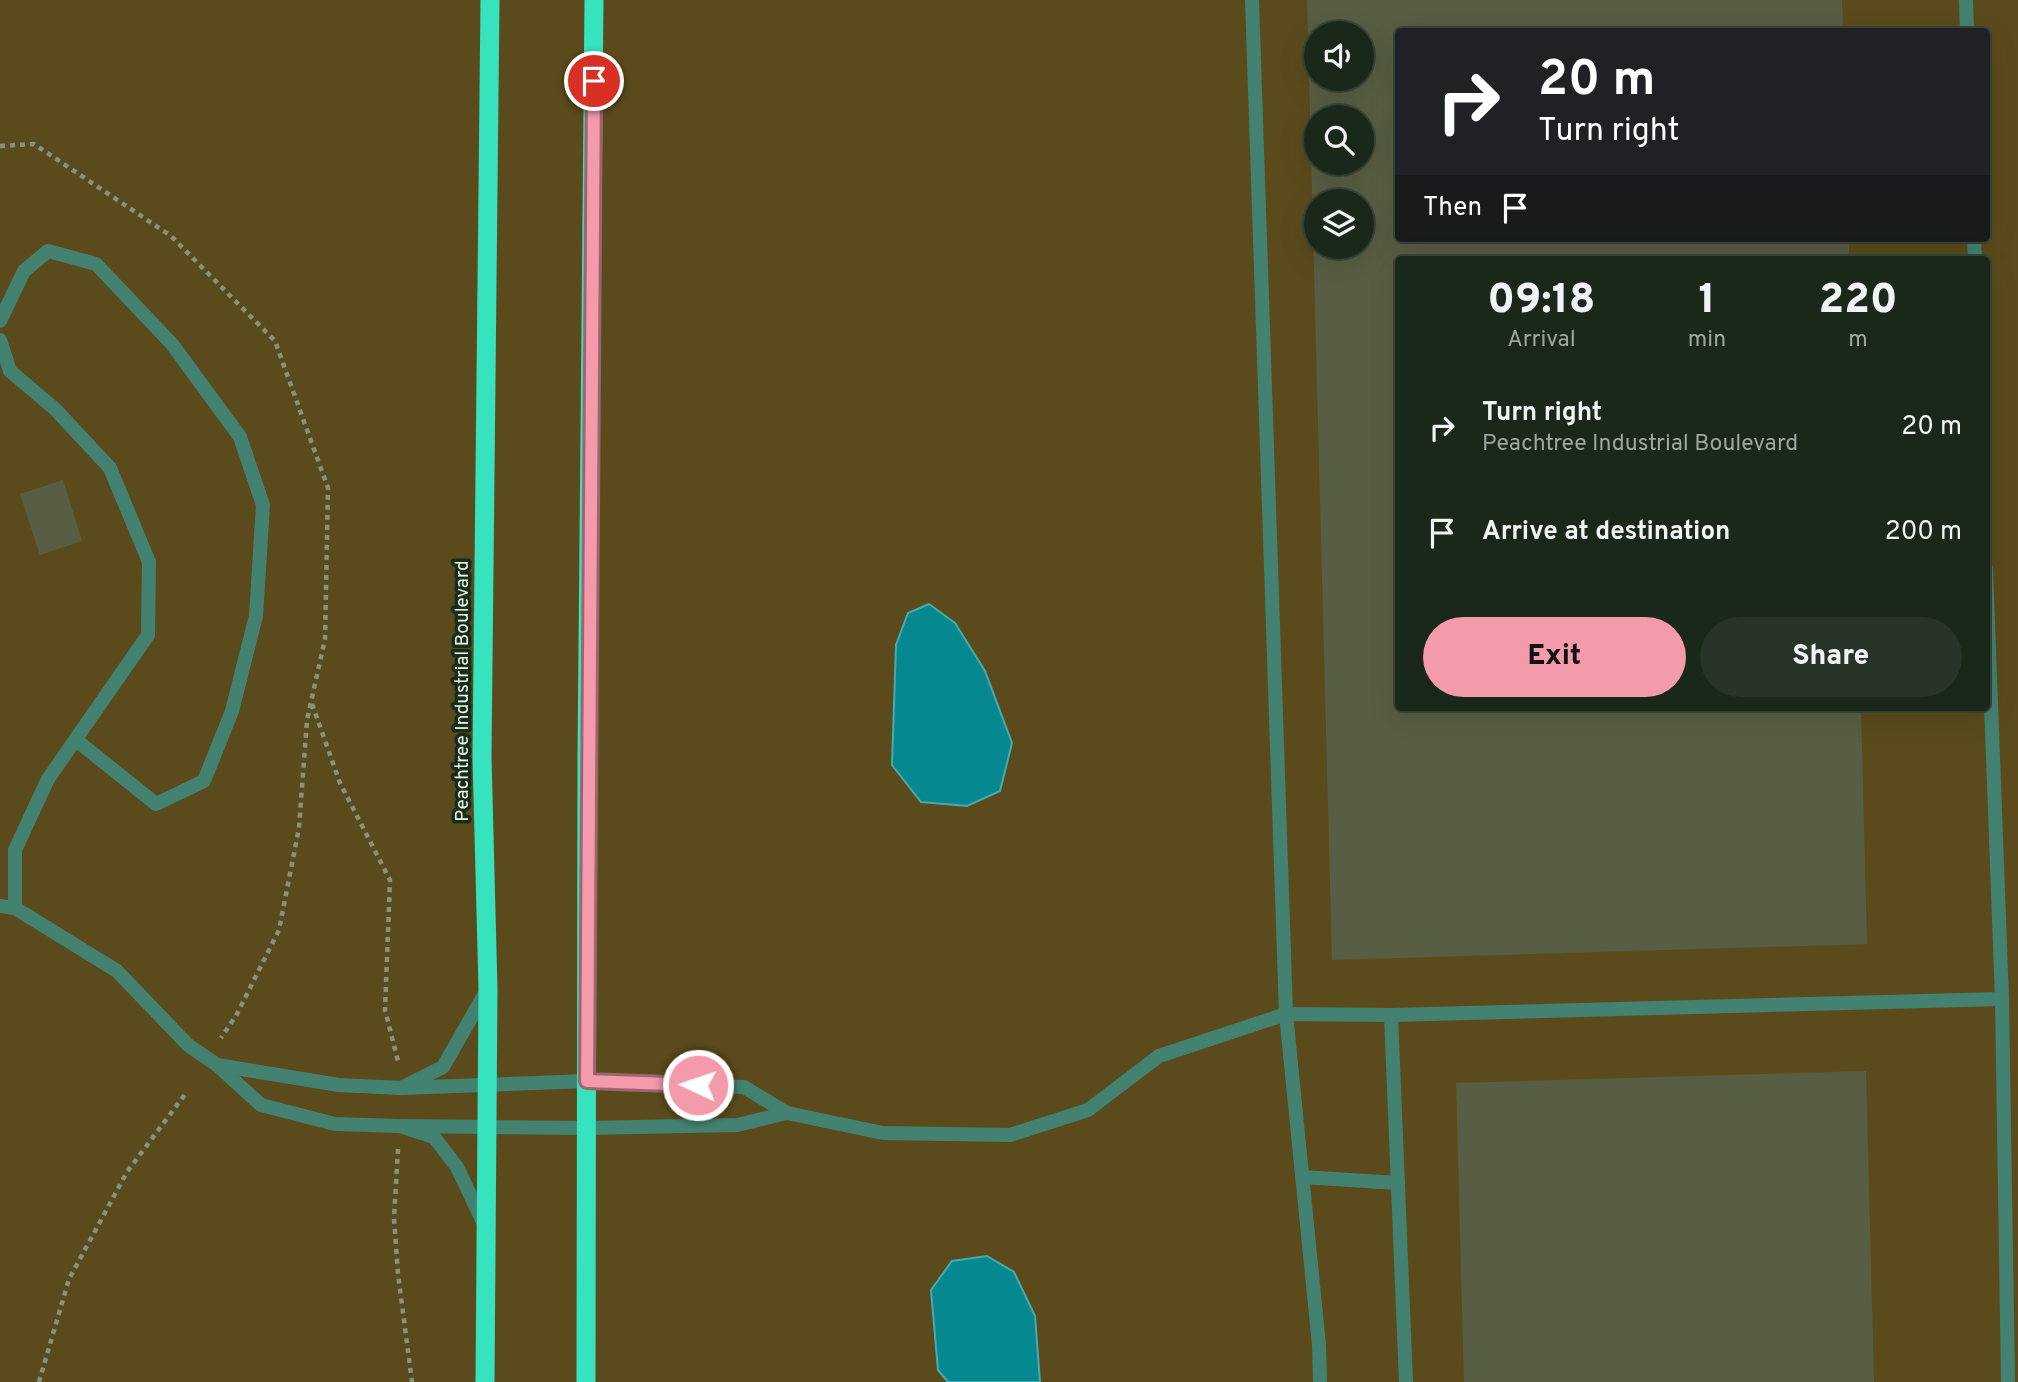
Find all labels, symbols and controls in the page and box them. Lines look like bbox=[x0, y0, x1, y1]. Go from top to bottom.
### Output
map controls bbox=[1304, 21, 1374, 259]
button: sound bbox=[1304, 21, 1374, 91]
pin bbox=[564, 51, 624, 111]
text: 20 m bbox=[1538, 51, 1655, 113]
icon: right bbox=[1423, 56, 1514, 147]
icon: arrive bbox=[575, 62, 613, 100]
button: search bbox=[1304, 105, 1374, 175]
text: Turn right bbox=[1538, 112, 1680, 152]
button: layers bbox=[1304, 189, 1374, 259]
icon: arrive bbox=[1496, 189, 1534, 227]
text: Then bbox=[1423, 192, 1482, 225]
text: 09:18 bbox=[1487, 275, 1596, 328]
text: 1 bbox=[1698, 275, 1716, 328]
text: 220 bbox=[1818, 275, 1898, 328]
text: Arrival bbox=[1507, 326, 1576, 355]
text: min bbox=[1688, 326, 1726, 355]
text: m bbox=[1848, 326, 1868, 355]
text: Turn right bbox=[1482, 397, 1602, 430]
icon: right bbox=[1423, 409, 1461, 447]
text: 20 m bbox=[1901, 411, 1962, 444]
text: Peachtree Industrial Boulevard bbox=[1482, 430, 1798, 459]
icon: arrive bbox=[1423, 514, 1461, 552]
text: Arrive at destination bbox=[1482, 516, 1730, 549]
text: 200 m bbox=[1885, 516, 1962, 549]
street label: Peachtree Industrial Boulevard bbox=[451, 560, 475, 822]
button: Exit bbox=[1423, 617, 1686, 697]
button: Share bbox=[1700, 617, 1962, 697]
position arrow bbox=[661, 1048, 735, 1122]

